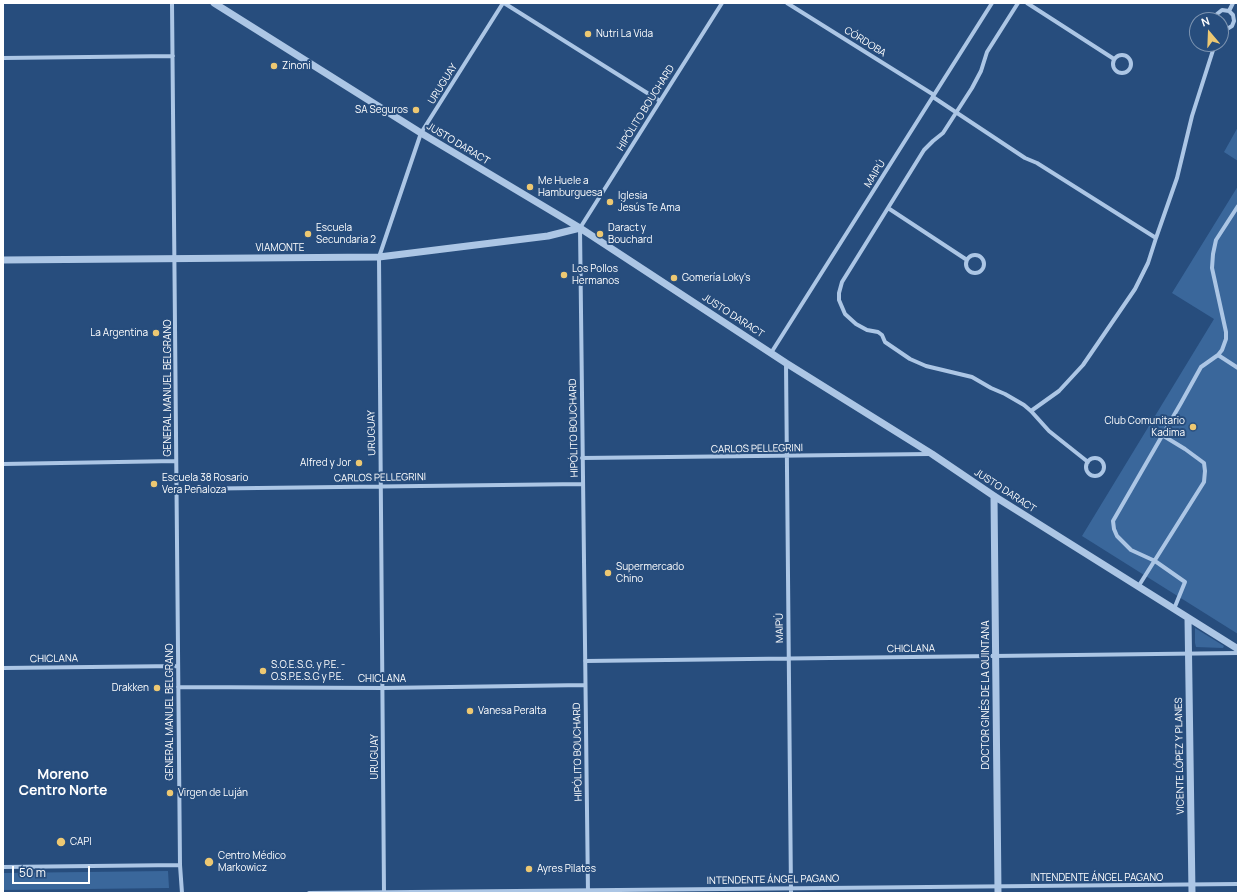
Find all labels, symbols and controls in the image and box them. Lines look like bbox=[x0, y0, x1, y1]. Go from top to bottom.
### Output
north arrow bbox=[1189, 12, 1229, 52]
text: N bbox=[1199, 13, 1211, 30]
street label: CÓRDOBA bbox=[842, 24, 888, 60]
place label: Nutri La Vida bbox=[596, 28, 653, 40]
marker: Nutri La Vida bbox=[583, 29, 593, 39]
place label: Zinoni bbox=[282, 60, 311, 72]
marker: Zinoni bbox=[269, 61, 279, 71]
street label: URUGUAY bbox=[426, 62, 460, 106]
street label: HIPÓLITO BOUCHARD bbox=[615, 63, 677, 153]
place label: SA Seguros bbox=[355, 104, 408, 116]
marker: SA Seguros bbox=[411, 105, 421, 115]
street label: JUSTO DARACT bbox=[424, 121, 492, 167]
street label: MAIPÚ bbox=[862, 158, 888, 190]
place label: Me Huele a Hamburguesa bbox=[538, 175, 603, 198]
marker: Me Huele a Hamburguesa bbox=[525, 182, 535, 192]
place label: Iglesia Jesús Te Ama bbox=[618, 190, 680, 214]
marker: Iglesia Jesús Te Ama bbox=[605, 197, 615, 207]
place label: Escuela Secundaria 2 bbox=[316, 222, 376, 246]
place label: Daract y Bouchard bbox=[608, 222, 652, 246]
marker: Escuela Secundaria 2 bbox=[303, 229, 313, 239]
marker: Daract y Bouchard bbox=[595, 229, 605, 239]
street label: VIAMONTE bbox=[256, 242, 304, 254]
place label: Los Pollos Hermanos bbox=[572, 263, 619, 286]
marker: Los Pollos Hermanos bbox=[559, 270, 569, 280]
place label: Gomería Loky's bbox=[682, 272, 751, 284]
marker: Gomería Loky's bbox=[669, 273, 679, 283]
street label: JUSTO DARACT bbox=[700, 292, 766, 340]
street label: GENERAL MANUEL BELGRANO bbox=[162, 320, 174, 456]
place label: La Argentina bbox=[90, 327, 148, 339]
marker: La Argentina bbox=[151, 328, 161, 338]
street label: HIPÓLITO BOUCHARD bbox=[567, 378, 581, 478]
street label: URUGUAY bbox=[366, 410, 378, 456]
place label: Club Comunitario Kadima bbox=[1104, 415, 1185, 438]
marker: Club Comunitario Kadima bbox=[1188, 422, 1198, 432]
street label: CARLOS PELLEGRINI bbox=[711, 442, 803, 456]
place label: Alfred y Jor bbox=[300, 457, 351, 469]
marker: Alfred y Jor bbox=[354, 458, 364, 468]
street label: JUSTO DARACT bbox=[972, 467, 1038, 515]
street label: CARLOS PELLEGRINI bbox=[334, 471, 426, 485]
place label: Escuela 38 Rosario Vera Peñaloza bbox=[162, 472, 248, 496]
marker: Escuela 38 Rosario Vera Peñaloza bbox=[149, 479, 159, 489]
place label: Supermercado Chino bbox=[616, 561, 684, 584]
marker: Supermercado Chino bbox=[603, 568, 613, 578]
street label: MAIPÚ bbox=[774, 613, 786, 643]
street label: DOCTOR GINÉS DE LA QUINTANA bbox=[980, 620, 992, 770]
street label: CHICLANA bbox=[887, 643, 935, 655]
street label: GENERAL MANUEL BELGRANO bbox=[164, 644, 176, 780]
street label: CHICLANA bbox=[30, 653, 78, 665]
place label: S.O.E.S.G. y P.E. - O.S.P.E.S.G y P.E. bbox=[271, 659, 345, 682]
marker: S.O.E.S.G. y P.E. - O.S.P.E.S.G y P.E. bbox=[258, 666, 268, 676]
street label: CHICLANA bbox=[358, 673, 406, 685]
place label: Drakken bbox=[112, 682, 149, 694]
marker: Drakken bbox=[152, 683, 162, 693]
street label: VICENTE LÓPEZ Y PLANES bbox=[1173, 697, 1187, 815]
street label: HIPÓLITO BOUCHARD bbox=[571, 702, 585, 802]
place label: Vanesa Peralta bbox=[478, 705, 546, 717]
marker: Vanesa Peralta bbox=[465, 706, 475, 716]
street label: URUGUAY bbox=[369, 734, 381, 780]
district label: Moreno Centro Norte bbox=[19, 767, 107, 800]
place label: Virgen de Luján bbox=[178, 787, 248, 799]
marker: Virgen de Luján bbox=[165, 788, 175, 798]
marker: CAPI bbox=[55, 836, 67, 848]
place label: CAPI bbox=[70, 836, 92, 848]
place label: Centro Médico Markowicz bbox=[218, 850, 286, 874]
marker: Centro Médico Markowicz bbox=[203, 856, 215, 868]
scale bar bbox=[14, 858, 92, 884]
place label: Ayres Pilates bbox=[537, 863, 596, 875]
text: 50 m bbox=[19, 864, 46, 881]
marker: Ayres Pilates bbox=[524, 864, 534, 874]
street label: INTENDENTE ÁNGEL PAGANO bbox=[1031, 872, 1163, 884]
street label: INTENDENTE ÁNGEL PAGANO bbox=[707, 873, 839, 887]

